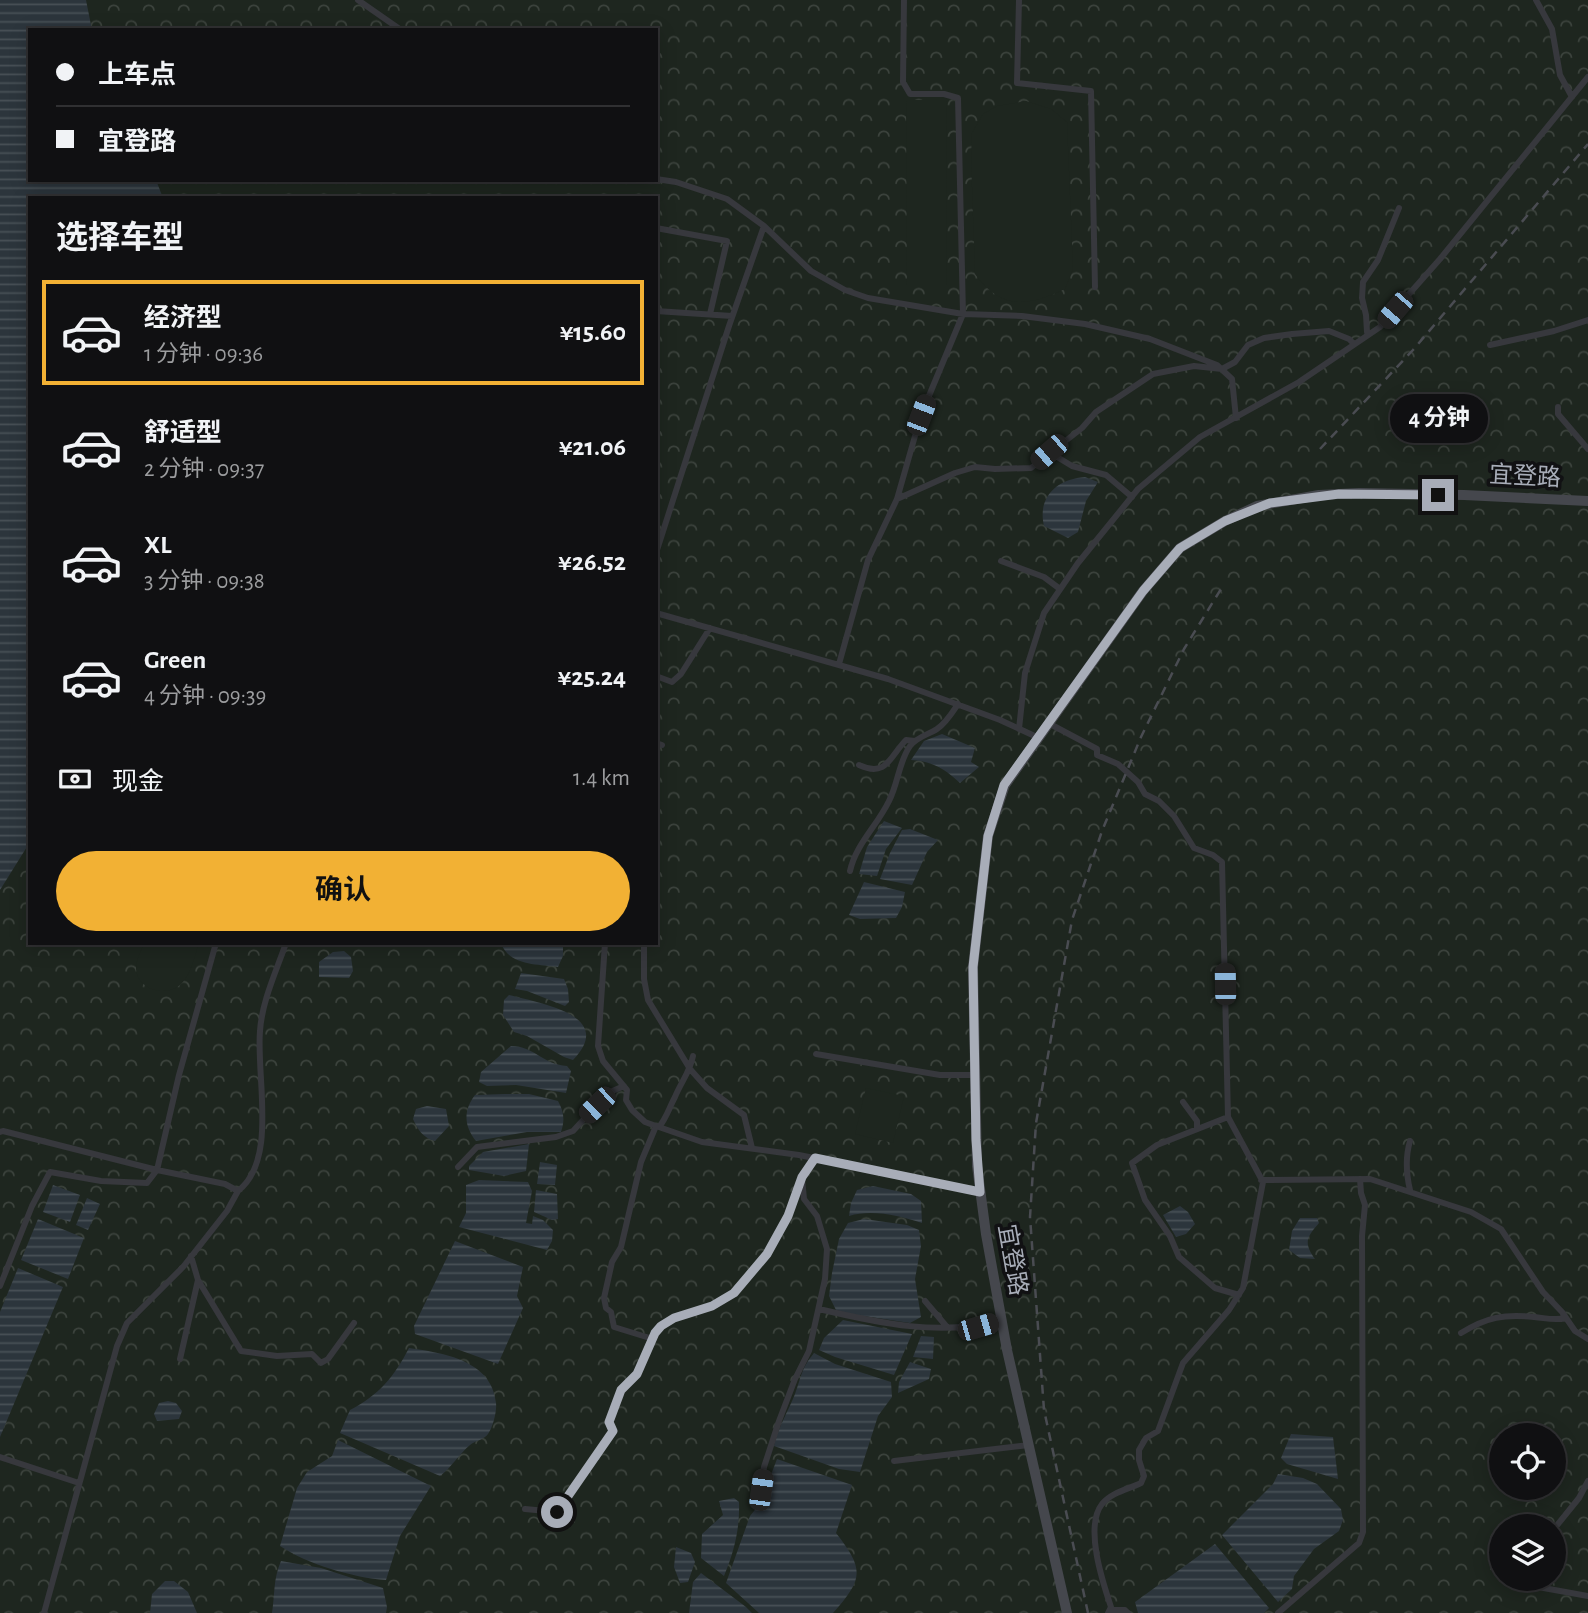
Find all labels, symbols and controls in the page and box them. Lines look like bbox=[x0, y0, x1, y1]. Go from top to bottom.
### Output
text: 上车点 bbox=[98, 62, 176, 88]
text: 宜登路 bbox=[98, 129, 176, 155]
text: 选择车型 bbox=[56, 222, 184, 254]
car bbox=[1374, 287, 1417, 333]
icon: car bbox=[60, 301, 123, 364]
text: 经济型 bbox=[144, 305, 222, 331]
text: ¥15.60 bbox=[560, 319, 626, 345]
text: 1 分钟 · 09:36 bbox=[144, 343, 263, 366]
car bbox=[904, 392, 939, 438]
callout: 4 分钟 bbox=[1389, 393, 1487, 442]
text: 4 分钟 bbox=[1408, 407, 1470, 430]
icon: car bbox=[60, 416, 123, 479]
text: 舒适型 bbox=[144, 420, 222, 446]
car bbox=[1027, 430, 1072, 474]
text: ¥21.06 bbox=[559, 434, 626, 460]
text: 2 分钟 · 09:37 bbox=[144, 458, 264, 481]
street label: 宜登路 bbox=[1488, 461, 1562, 491]
route end bbox=[1422, 479, 1454, 511]
icon: car bbox=[60, 531, 123, 594]
text: XL bbox=[144, 532, 171, 558]
text: ¥26.52 bbox=[558, 549, 626, 575]
text: 3 分钟 · 09:38 bbox=[144, 570, 265, 593]
icon: car bbox=[60, 646, 123, 709]
text: Green bbox=[144, 647, 206, 673]
text: ¥25.24 bbox=[558, 664, 626, 690]
text: 4 分钟 · 09:39 bbox=[144, 685, 266, 708]
icon: cash bbox=[56, 760, 94, 798]
text: 1.4 km bbox=[573, 767, 630, 790]
text: 现金 bbox=[112, 769, 164, 795]
button: 确认 bbox=[56, 851, 630, 931]
car bbox=[1215, 963, 1236, 1005]
car bbox=[575, 1083, 620, 1127]
street label: 宜登路 bbox=[994, 1222, 1032, 1298]
car bbox=[955, 1311, 1002, 1343]
map controls bbox=[1489, 1423, 1566, 1591]
button: locate bbox=[1489, 1423, 1566, 1500]
car bbox=[748, 1468, 775, 1512]
route start bbox=[541, 1496, 573, 1528]
button: layers bbox=[1489, 1514, 1566, 1591]

